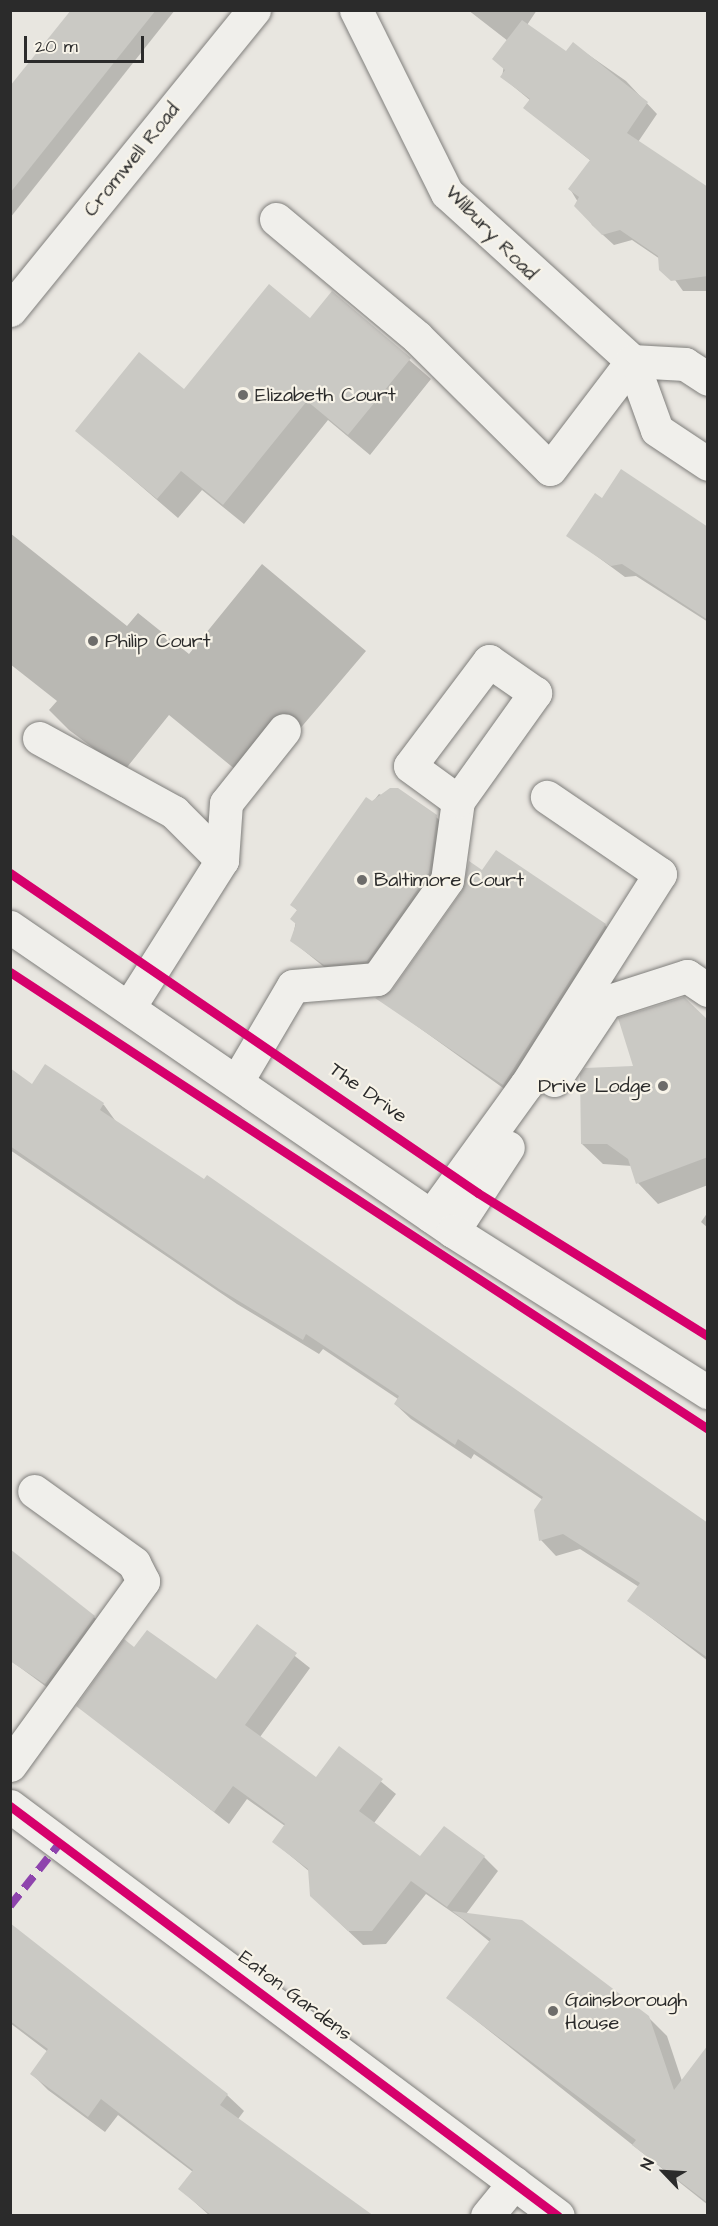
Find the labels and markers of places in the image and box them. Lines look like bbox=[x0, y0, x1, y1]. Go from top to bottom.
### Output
place label: Elizabeth Court bbox=[255, 383, 396, 407]
marker: Elizabeth Court bbox=[236, 388, 250, 402]
place label: Philip Court bbox=[105, 629, 211, 653]
marker: Philip Court bbox=[86, 634, 100, 648]
place label: Baltimore Court bbox=[374, 868, 524, 892]
marker: Baltimore Court bbox=[355, 873, 369, 887]
place label: Drive Lodge bbox=[538, 1074, 651, 1098]
marker: Drive Lodge bbox=[656, 1079, 670, 1093]
place label: Gainsborough House bbox=[565, 1988, 687, 2035]
marker: Gainsborough House bbox=[546, 2004, 560, 2018]

